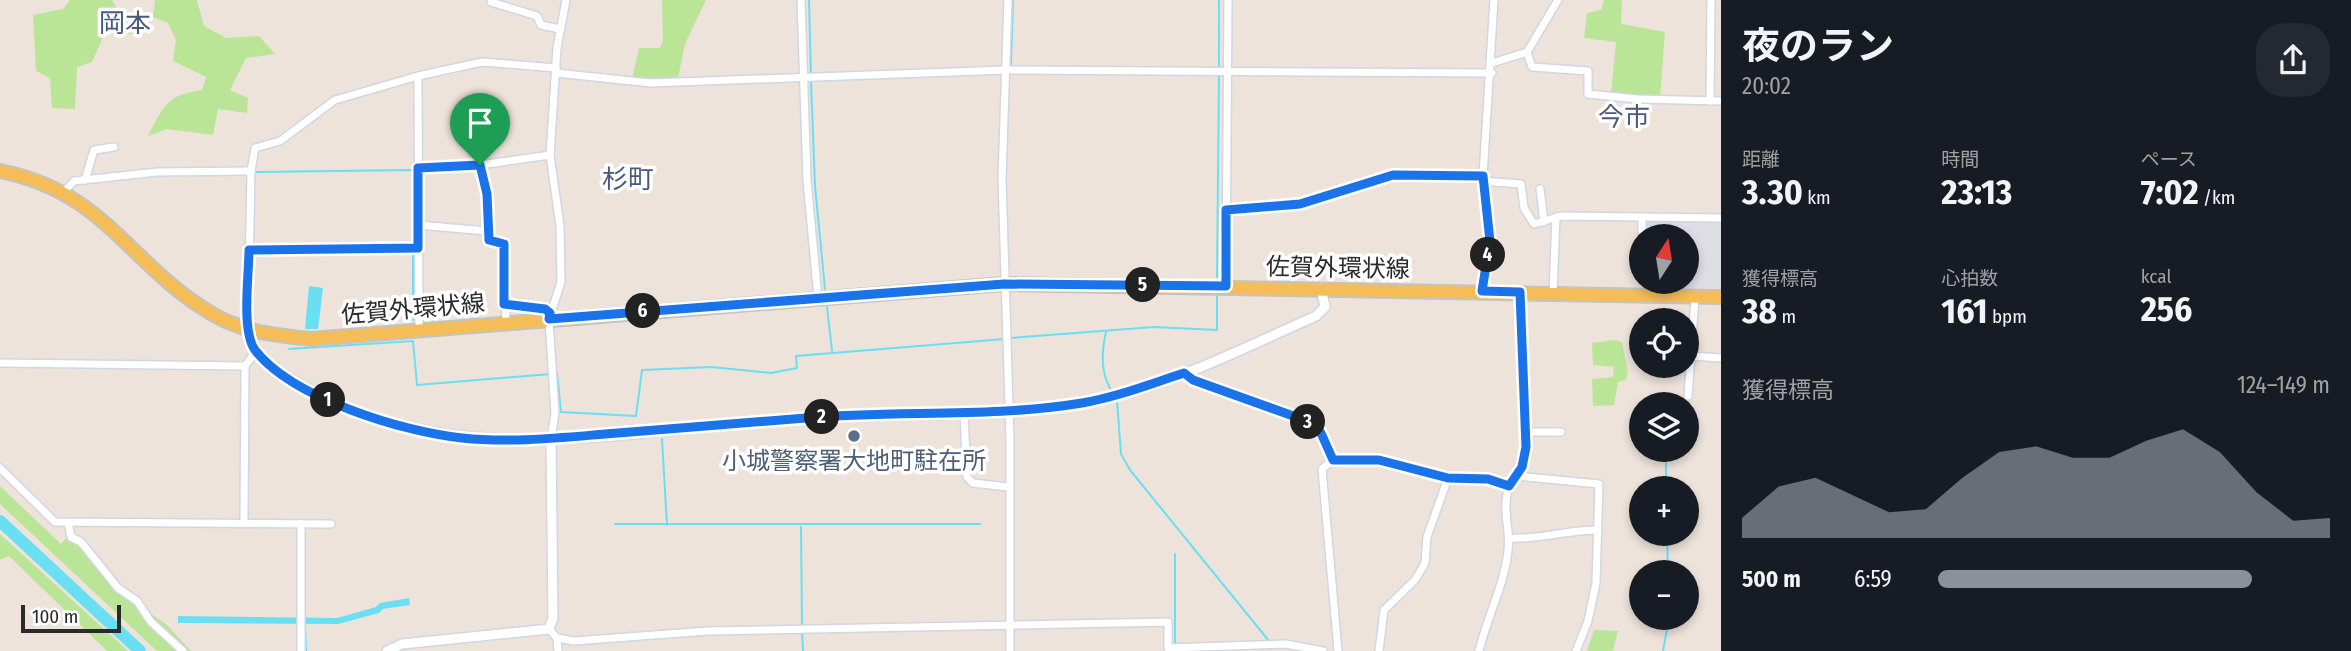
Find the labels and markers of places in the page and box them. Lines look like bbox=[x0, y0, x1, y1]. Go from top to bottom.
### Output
pin bbox=[450, 93, 510, 165]
pin: 4 bbox=[1470, 238, 1506, 272]
pin: 5 bbox=[1126, 268, 1160, 302]
pin: 6 bbox=[626, 294, 660, 328]
pin: 1 bbox=[310, 382, 346, 418]
pin: 2 bbox=[804, 400, 840, 434]
pin: 3 bbox=[1290, 404, 1326, 440]
marker: 小城警察署大地町駐在所 bbox=[846, 428, 862, 444]
place label: 小城警察署大地町駐在所 bbox=[722, 447, 986, 475]

